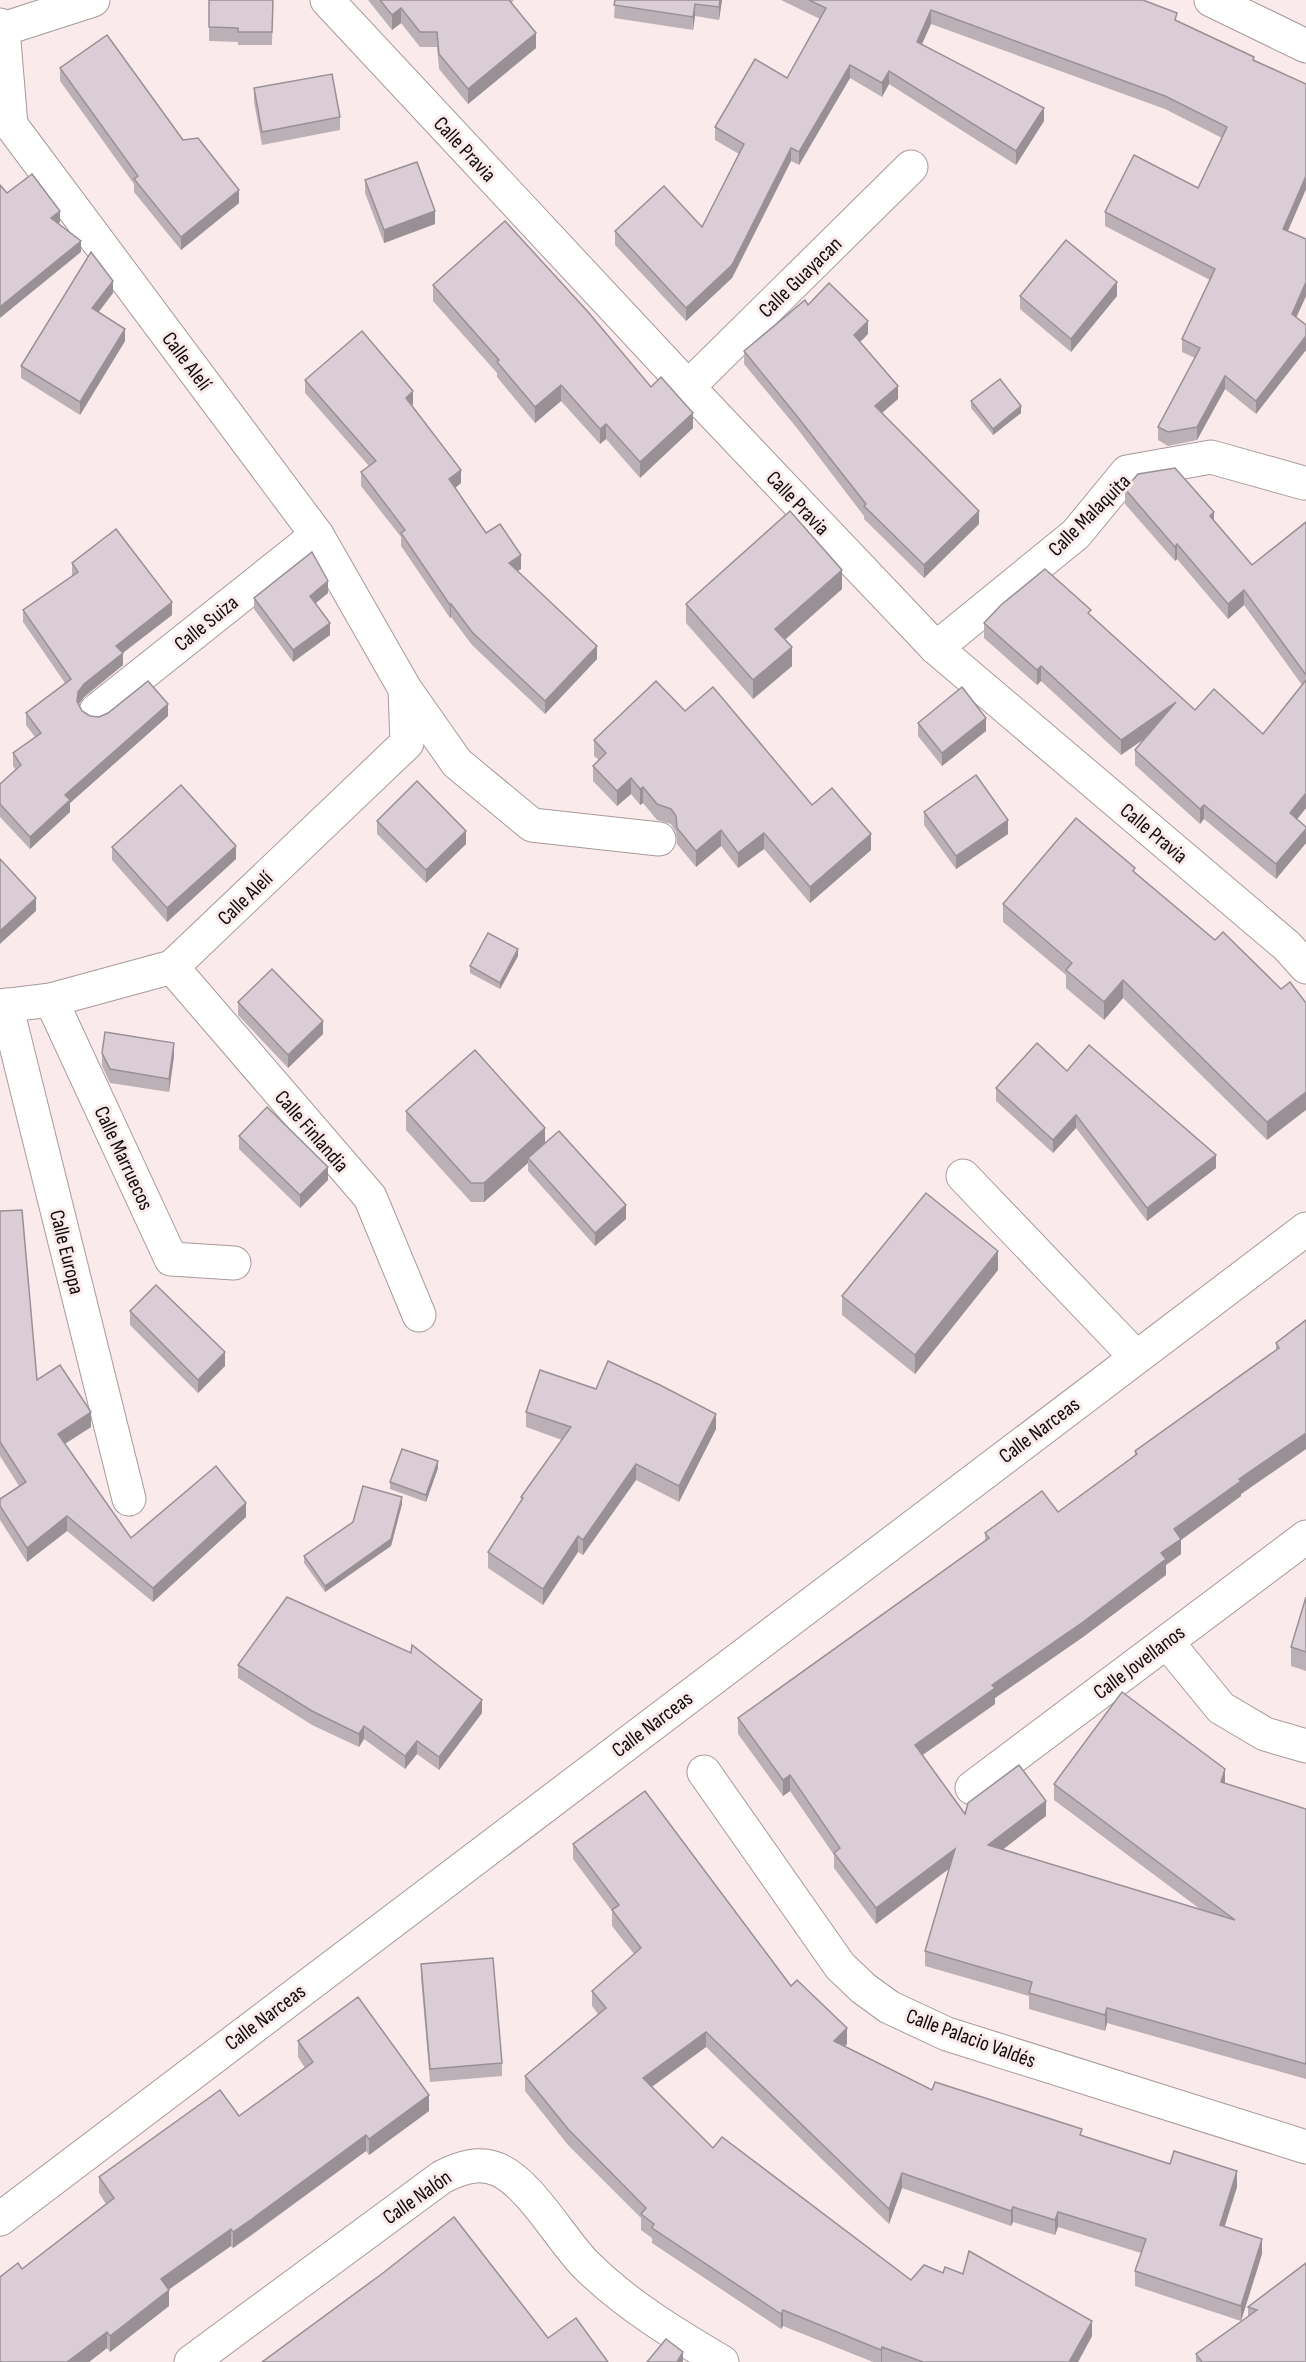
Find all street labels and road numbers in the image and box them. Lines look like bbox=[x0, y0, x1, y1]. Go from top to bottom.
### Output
street label: Calle Pravia bbox=[428, 112, 501, 187]
street label: Calle Guayacan bbox=[754, 232, 847, 323]
street label: Calle Alelí bbox=[156, 327, 217, 396]
street label: Calle Pravia bbox=[761, 466, 834, 541]
street label: Calle Malaquita bbox=[1043, 469, 1136, 562]
street label: Calle Suiza bbox=[169, 590, 243, 657]
street label: Calle Pravia bbox=[1115, 798, 1192, 869]
street label: Calle Alelí bbox=[213, 866, 278, 931]
street label: Calle Finlandia bbox=[269, 1085, 354, 1177]
street label: Calle Marruecos bbox=[89, 1102, 159, 1214]
street label: Calle Europa bbox=[44, 1207, 89, 1297]
street label: Calle Narceas bbox=[994, 1392, 1085, 1469]
street label: Calle Jovellanos bbox=[1089, 1620, 1190, 1705]
street label: Calle Narceas bbox=[607, 1686, 698, 1763]
street label: Calle Narceas bbox=[220, 1979, 311, 2056]
street label: Calle Palacio Valdés bbox=[903, 2003, 1039, 2073]
street label: Calle Nalón bbox=[378, 2165, 456, 2230]

